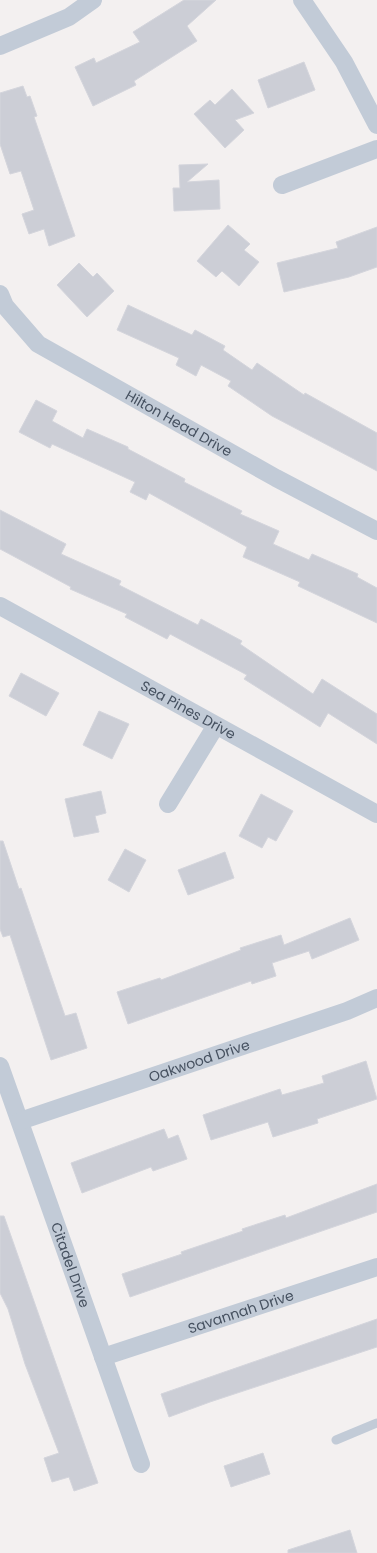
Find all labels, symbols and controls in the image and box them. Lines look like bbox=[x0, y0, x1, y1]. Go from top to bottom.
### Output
street label: Hilton Head Drive bbox=[122, 385, 236, 462]
street label: Sea Pines Drive bbox=[137, 676, 240, 744]
street label: Oakwood Drive bbox=[146, 1034, 253, 1087]
street label: Citadel Drive bbox=[46, 1219, 95, 1311]
street label: Savannah Drive bbox=[185, 1285, 297, 1338]

